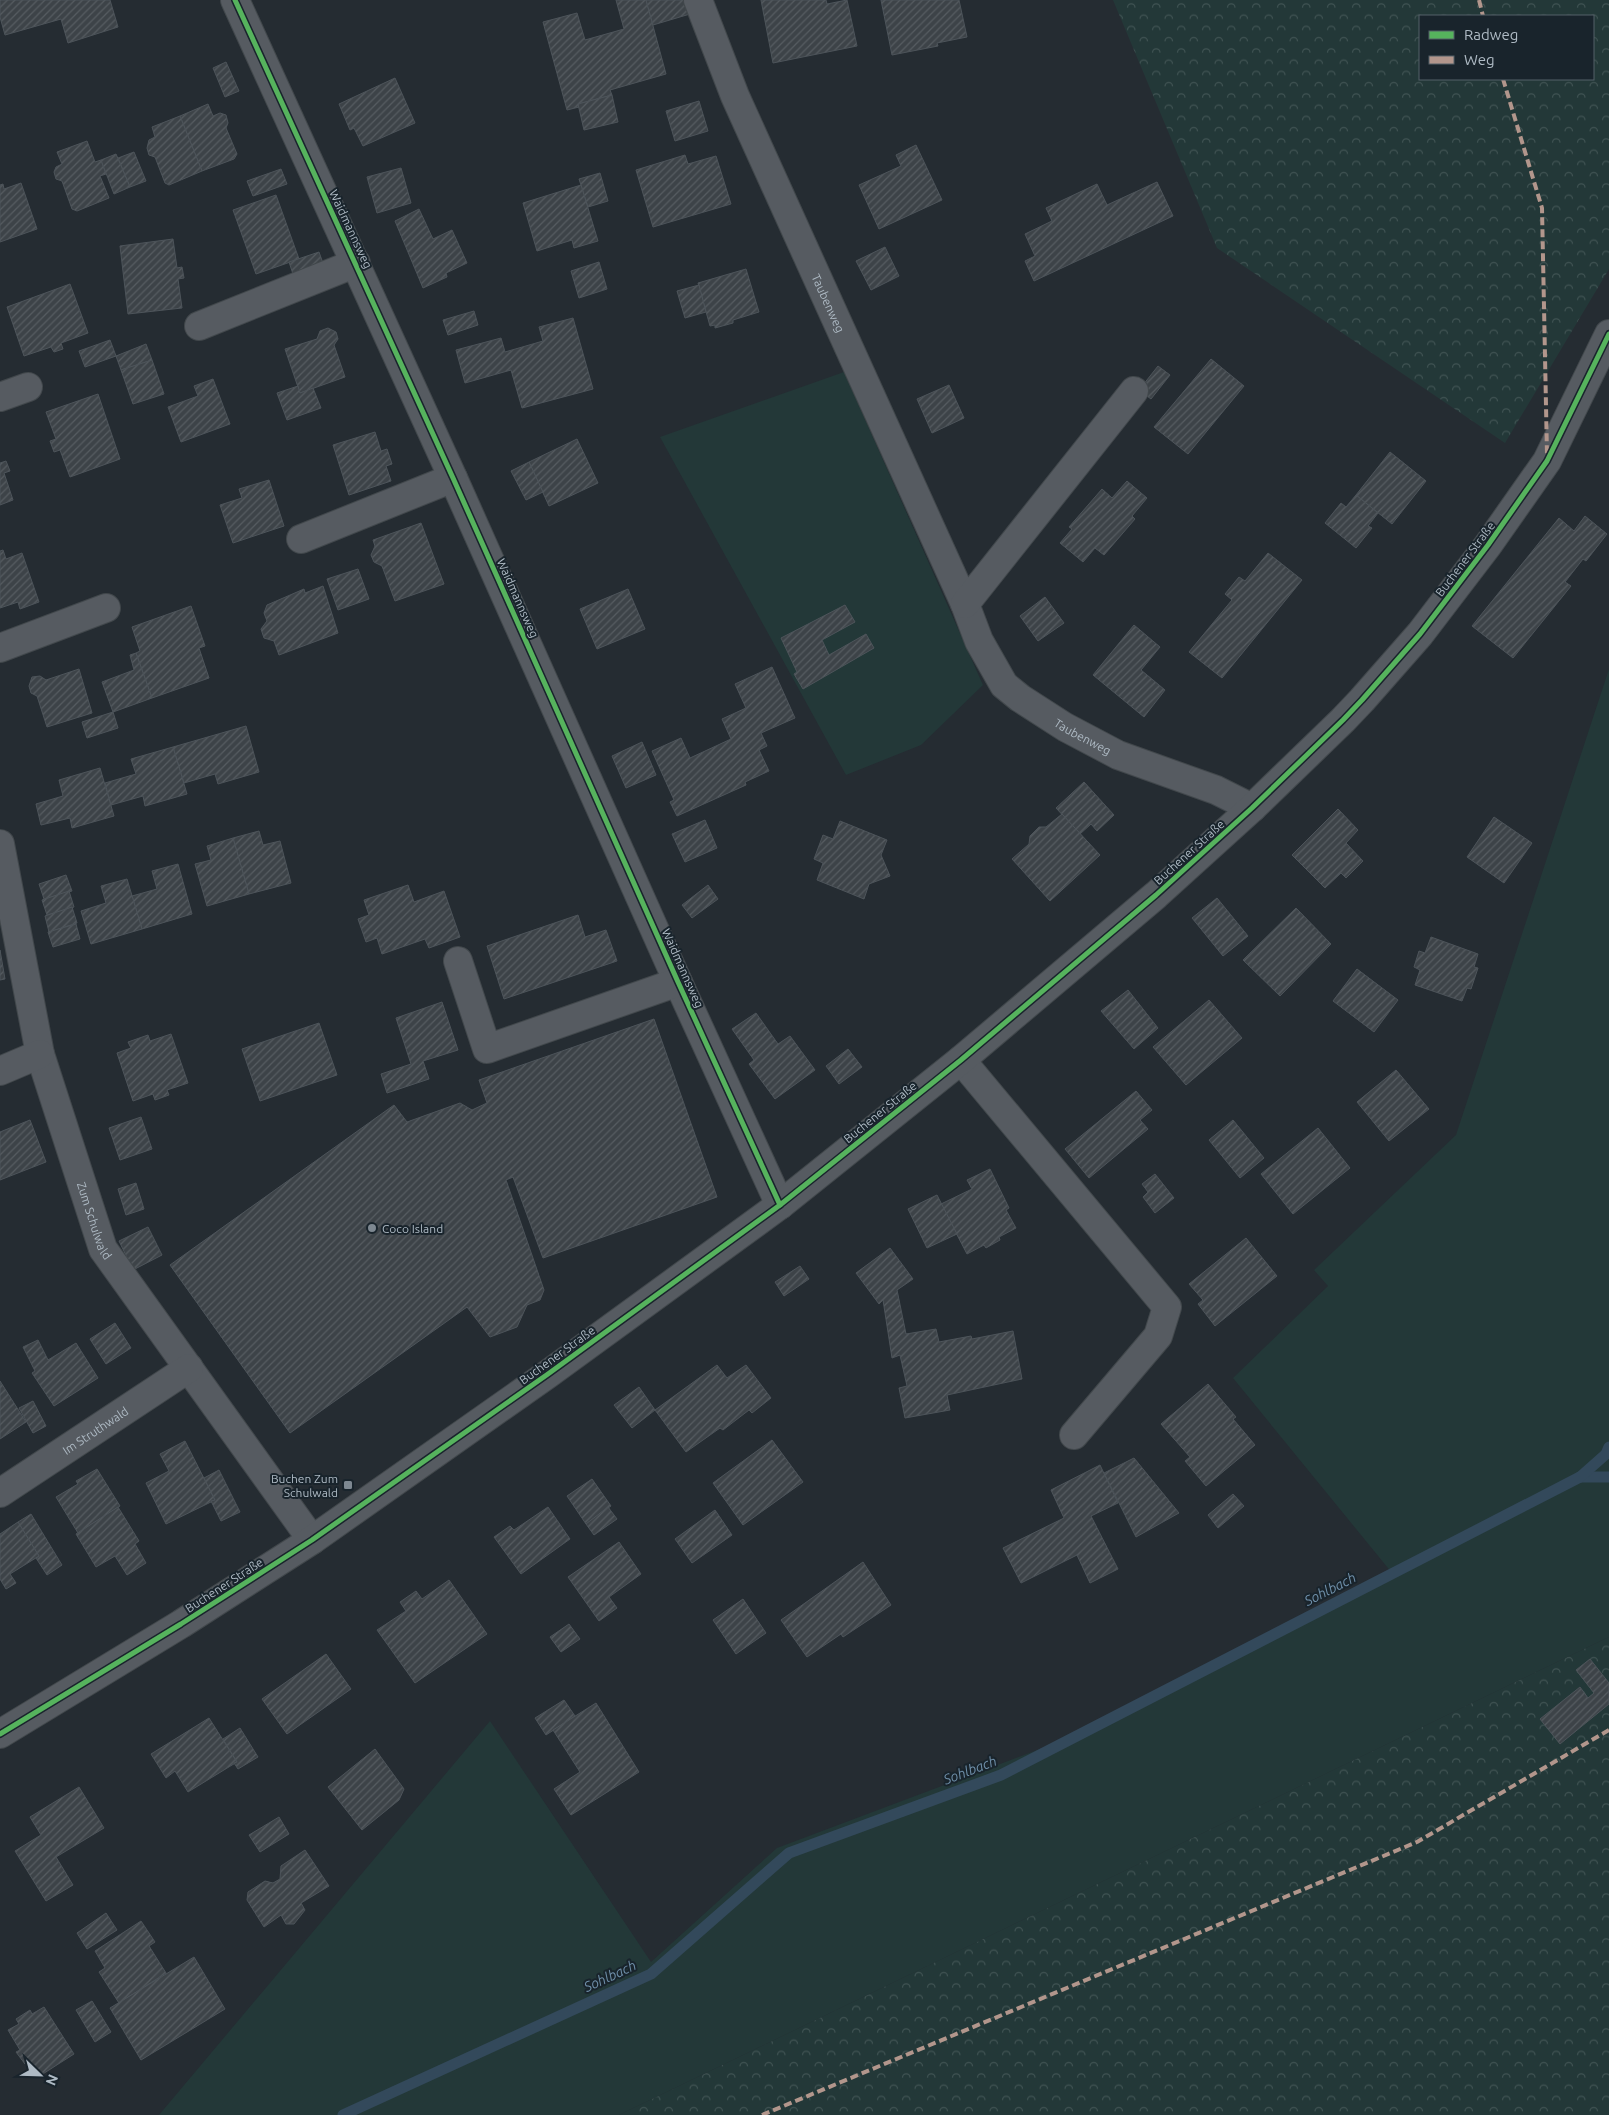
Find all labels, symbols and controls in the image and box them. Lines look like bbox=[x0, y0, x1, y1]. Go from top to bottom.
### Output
legend bbox=[1419, 15, 1594, 80]
text: Radweg bbox=[1464, 26, 1518, 43]
text: Weg bbox=[1464, 51, 1495, 68]
street label: Waidmannsweg bbox=[327, 188, 375, 270]
street label: Taubenweg bbox=[810, 272, 848, 334]
street label: Buchener Straße bbox=[1433, 519, 1497, 599]
street label: Waidmannsweg bbox=[495, 556, 541, 640]
street label: Taubenweg bbox=[1052, 716, 1114, 757]
street label: Buchener Straße bbox=[1151, 817, 1227, 887]
street label: Waidmannsweg bbox=[660, 926, 706, 1010]
street label: Buchener Straße bbox=[841, 1079, 919, 1145]
street label: Zum Schulwald bbox=[75, 1180, 115, 1262]
marker: Coco Island bbox=[366, 1222, 378, 1234]
place label: Coco Island bbox=[382, 1222, 443, 1235]
street label: Buchener Straße bbox=[517, 1323, 597, 1387]
street label: Im Struthwald bbox=[60, 1404, 130, 1456]
place label: Buchen Zum Schulwald bbox=[271, 1472, 338, 1499]
marker: Buchen Zum Schulwald bbox=[342, 1479, 354, 1491]
street label: Buchener Straße bbox=[183, 1555, 265, 1615]
water label: Sohlbach bbox=[1301, 1569, 1359, 1609]
water label: Sohlbach bbox=[940, 1753, 999, 1788]
water label: Sohlbach bbox=[580, 1957, 639, 1995]
north arrow bbox=[15, 2050, 65, 2100]
text: N bbox=[43, 2072, 61, 2088]

